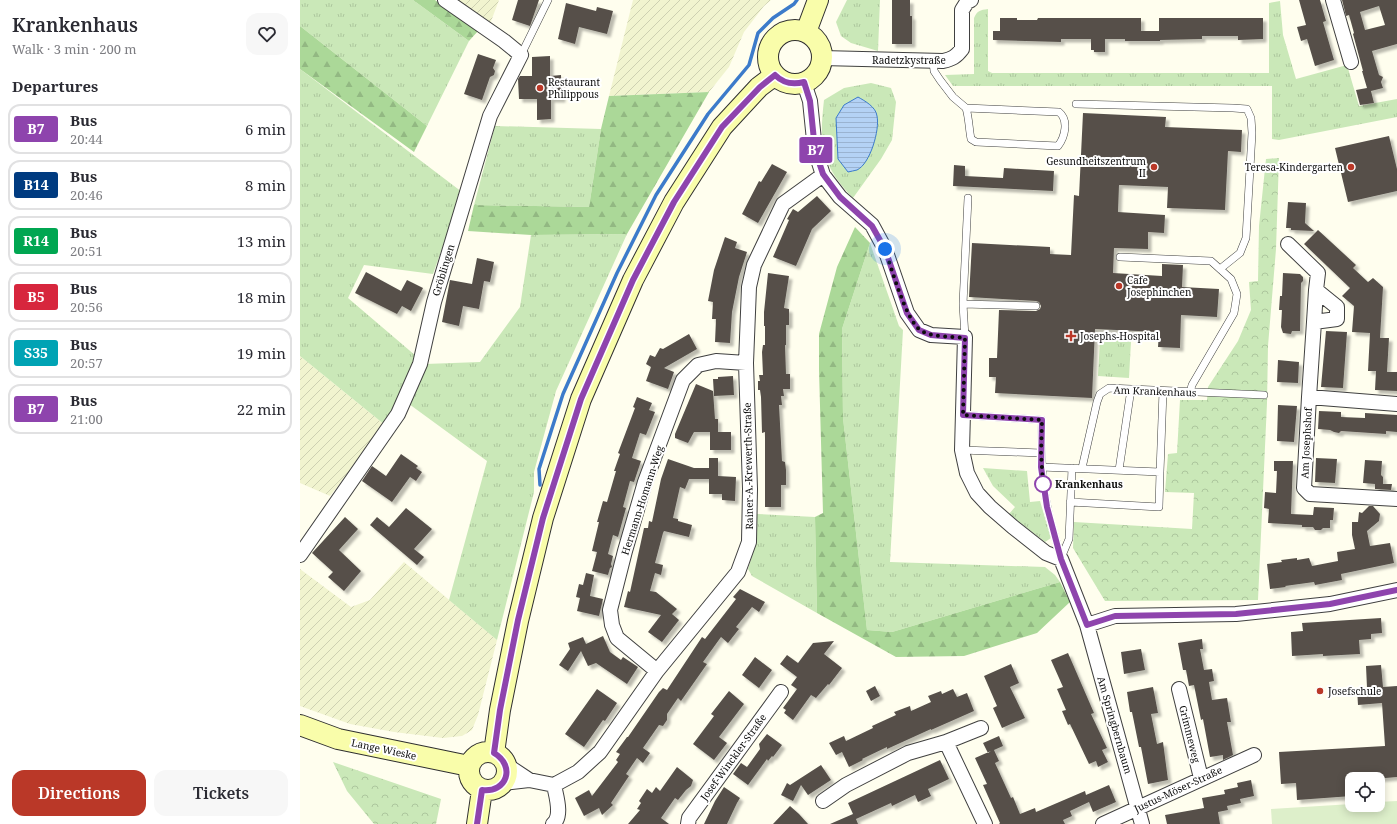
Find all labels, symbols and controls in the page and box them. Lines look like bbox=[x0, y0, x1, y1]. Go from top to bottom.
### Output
text: Krankenhaus bbox=[12, 12, 138, 38]
button: heart bbox=[246, 13, 288, 55]
text: Walk · 3 min · 200 m bbox=[12, 40, 137, 58]
street label: Radetzkystraße bbox=[872, 53, 946, 67]
place label: Restaurant Philippous bbox=[548, 75, 601, 101]
text: Departures bbox=[12, 76, 98, 96]
marker: Restaurant Philippous bbox=[535, 83, 545, 93]
text: Bus bbox=[70, 110, 97, 130]
text: B7 bbox=[27, 119, 45, 138]
text: 6 min bbox=[245, 119, 286, 139]
text: 20:44 bbox=[70, 130, 103, 148]
line badge: B7 bbox=[798, 137, 834, 163]
text: B7 bbox=[807, 140, 825, 159]
place label: Gesundheitszentrum II bbox=[1046, 154, 1147, 180]
place label: Teresa-Kindergarten bbox=[1245, 160, 1344, 174]
marker: Gesundheitszentrum II bbox=[1149, 162, 1159, 172]
marker: Teresa-Kindergarten bbox=[1346, 162, 1356, 172]
text: Bus bbox=[70, 166, 97, 186]
text: B14 bbox=[23, 175, 49, 194]
text: 8 min bbox=[245, 175, 286, 195]
text: 20:46 bbox=[70, 186, 103, 204]
text: Bus bbox=[70, 222, 97, 242]
text: R14 bbox=[23, 231, 49, 250]
text: 13 min bbox=[237, 231, 286, 251]
your location bbox=[875, 239, 895, 259]
text: 20:51 bbox=[70, 242, 103, 260]
street label: Gröblingen bbox=[428, 242, 458, 298]
place label: Cafe Josephinchen bbox=[1126, 273, 1192, 299]
text: Bus bbox=[70, 278, 97, 298]
marker: Cafe Josephinchen bbox=[1114, 281, 1124, 291]
text: B5 bbox=[27, 287, 45, 306]
text: 18 min bbox=[237, 287, 286, 307]
text: 20:56 bbox=[70, 298, 103, 316]
place label: Josephs-Hospital bbox=[1079, 329, 1159, 343]
marker: Josephs-Hospital bbox=[1065, 330, 1077, 342]
text: Bus bbox=[70, 334, 97, 354]
text: S35 bbox=[24, 343, 48, 362]
text: 19 min bbox=[237, 343, 286, 363]
text: 20:57 bbox=[70, 354, 103, 372]
street label: Am Krankenhaus bbox=[1113, 383, 1197, 399]
text: Bus bbox=[70, 390, 97, 410]
text: B7 bbox=[27, 399, 45, 418]
text: 22 min bbox=[237, 399, 286, 419]
street label: Rainer-A.-Krewerth-Straße bbox=[740, 402, 756, 530]
street label: Am Josephshof bbox=[1297, 406, 1315, 479]
text: 21:00 bbox=[70, 410, 103, 428]
street label: Hermann-Homann-Weg bbox=[618, 443, 667, 557]
marker: Krankenhaus bbox=[1034, 475, 1052, 493]
place label: Krankenhaus bbox=[1055, 477, 1123, 491]
street label: Am Springbernbaum bbox=[1094, 675, 1136, 776]
place label: Josefschule bbox=[1327, 684, 1381, 698]
marker: Josefschule bbox=[1315, 686, 1325, 696]
street label: Grimmeweg bbox=[1176, 704, 1204, 765]
street label: Josef-Winckler-Straße bbox=[696, 711, 769, 804]
street label: Lange Wieske bbox=[350, 735, 418, 763]
street label: Justus-Möser-Straße bbox=[1131, 762, 1224, 816]
button: Directions bbox=[12, 770, 146, 816]
button: Tickets bbox=[154, 770, 288, 816]
map controls bbox=[1345, 772, 1385, 812]
button: locate bbox=[1345, 772, 1385, 812]

